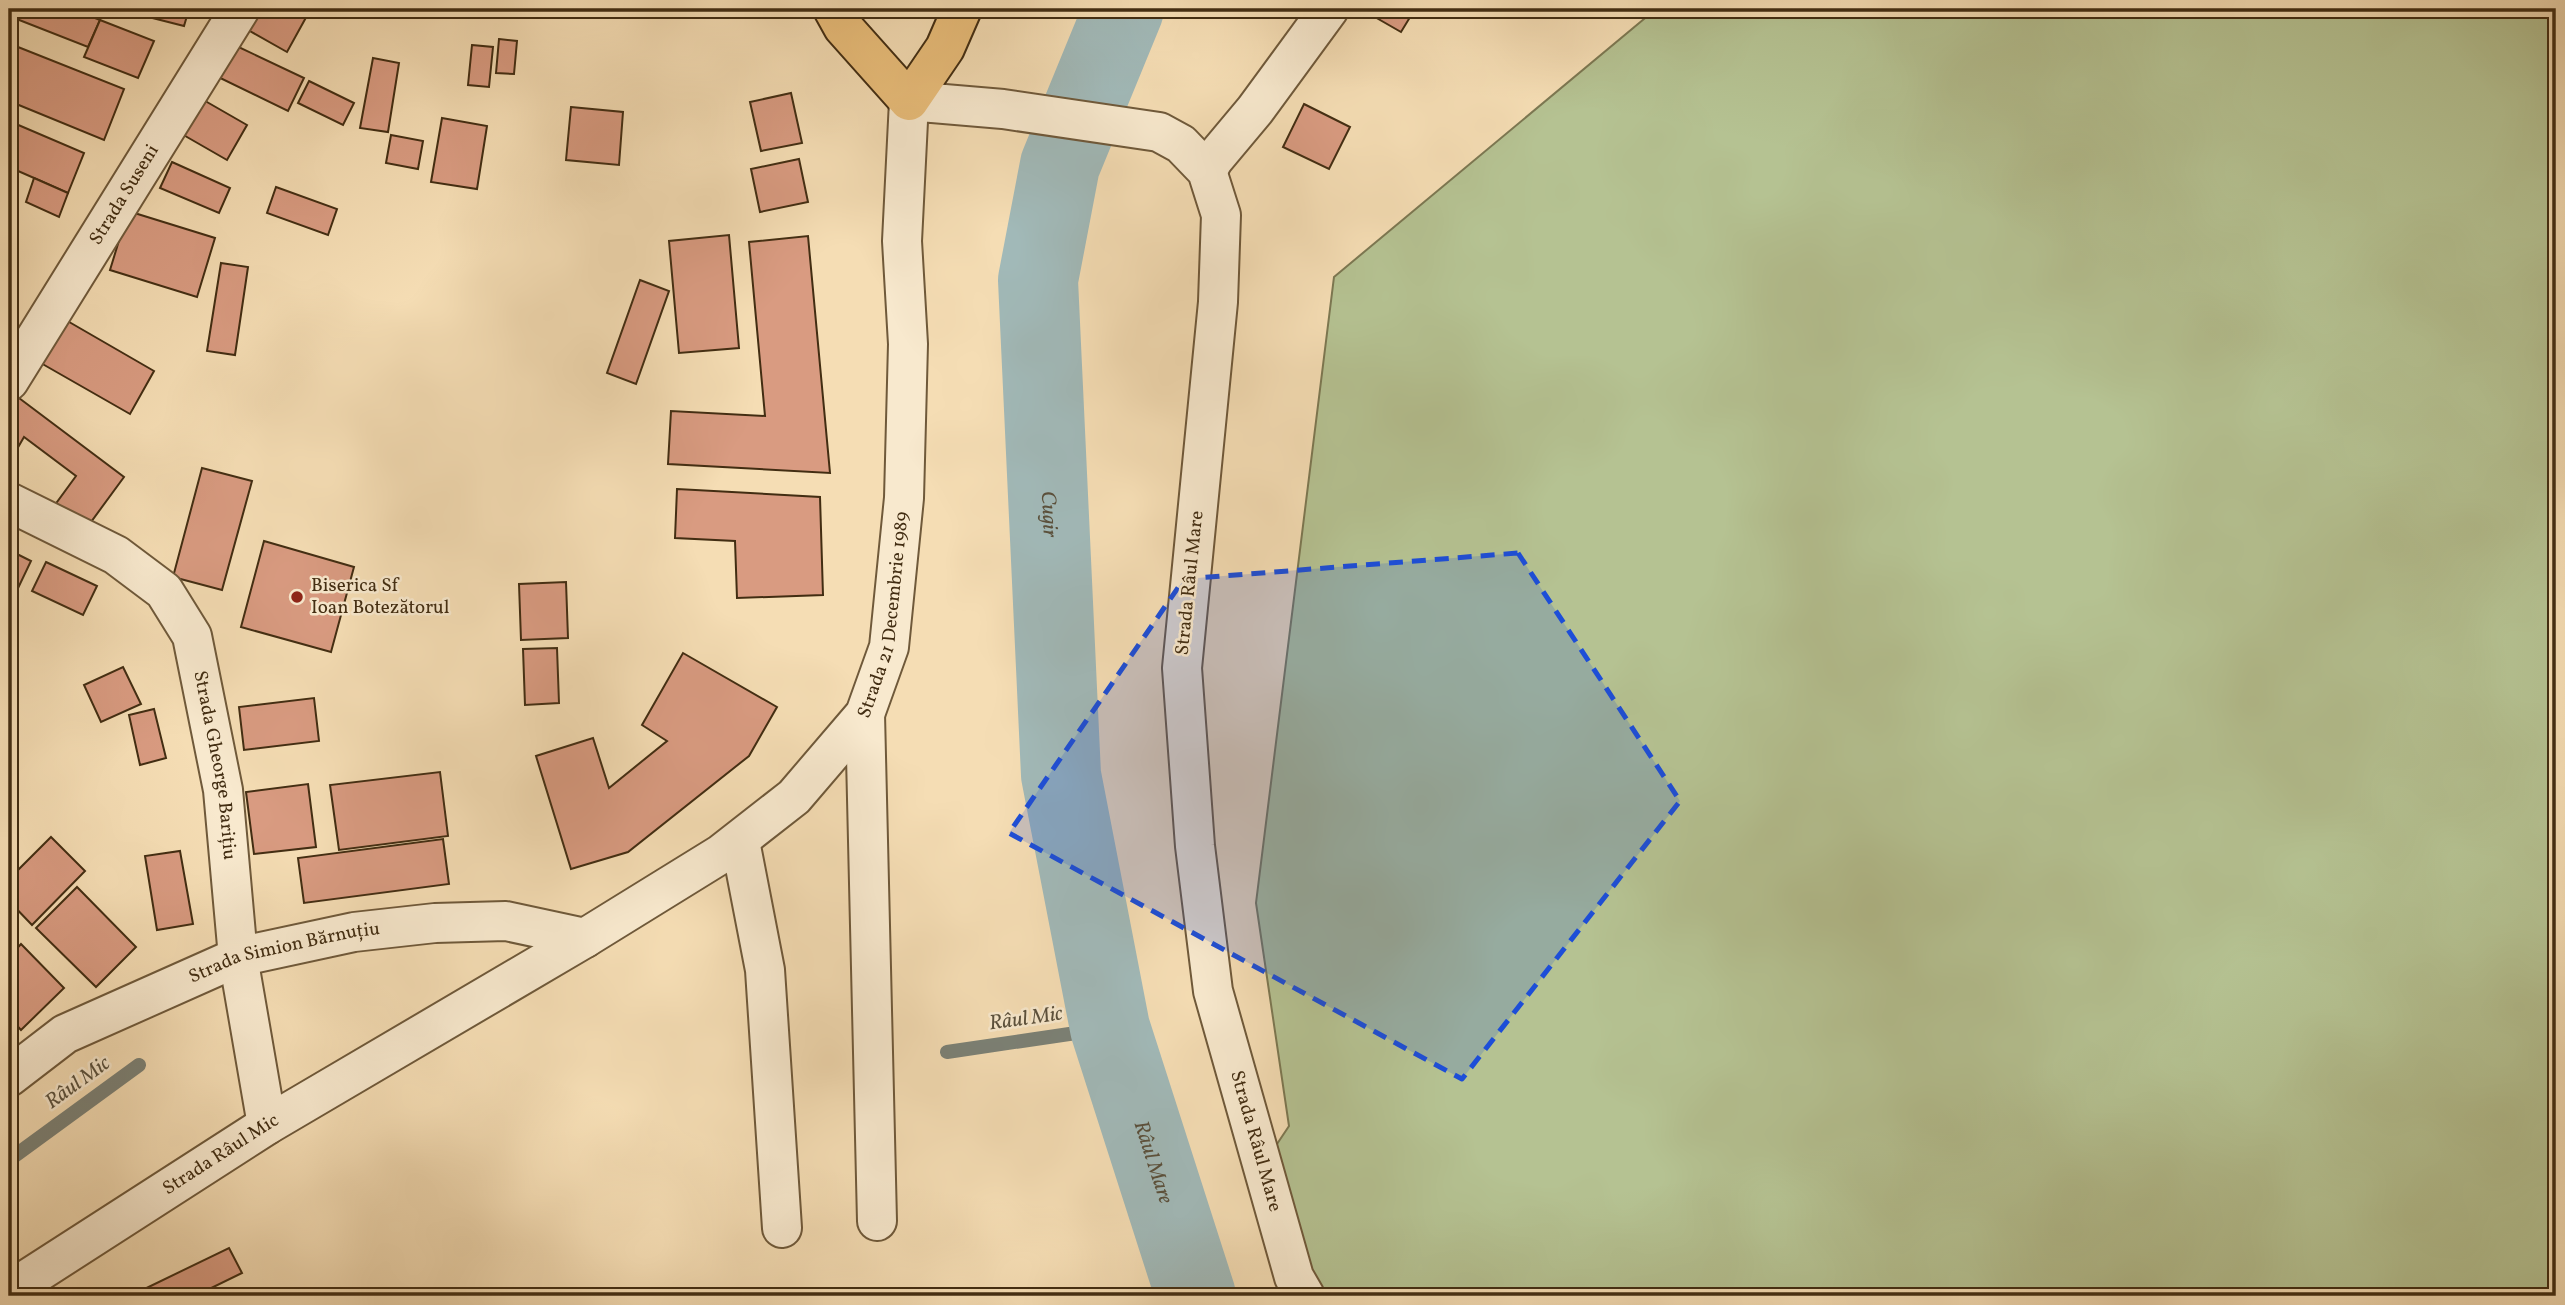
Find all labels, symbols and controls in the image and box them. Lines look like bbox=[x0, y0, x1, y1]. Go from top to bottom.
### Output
street label: Strada Suseni bbox=[83, 139, 166, 250]
water label: Cugir bbox=[1033, 490, 1064, 538]
street label: Strada Râul Mare bbox=[1169, 509, 1211, 657]
street label: Strada 21 Decembrie 1989 bbox=[851, 510, 916, 722]
place label: Biserica Sf Ioan Botezătorul bbox=[311, 573, 450, 621]
marker: Biserica Sf Ioan Botezătorul bbox=[289, 589, 305, 605]
street label: Strada Gheorge Barițiu bbox=[186, 669, 242, 861]
street label: Strada Simion Bărnuțiu bbox=[185, 916, 381, 990]
water label: Râul Mic bbox=[987, 999, 1065, 1039]
water label: Râul Mic bbox=[40, 1049, 117, 1116]
street label: Strada Râul Mare bbox=[1223, 1068, 1288, 1215]
street label: Strada Râul Mic bbox=[158, 1108, 284, 1202]
water label: Râul Mare bbox=[1126, 1117, 1180, 1208]

